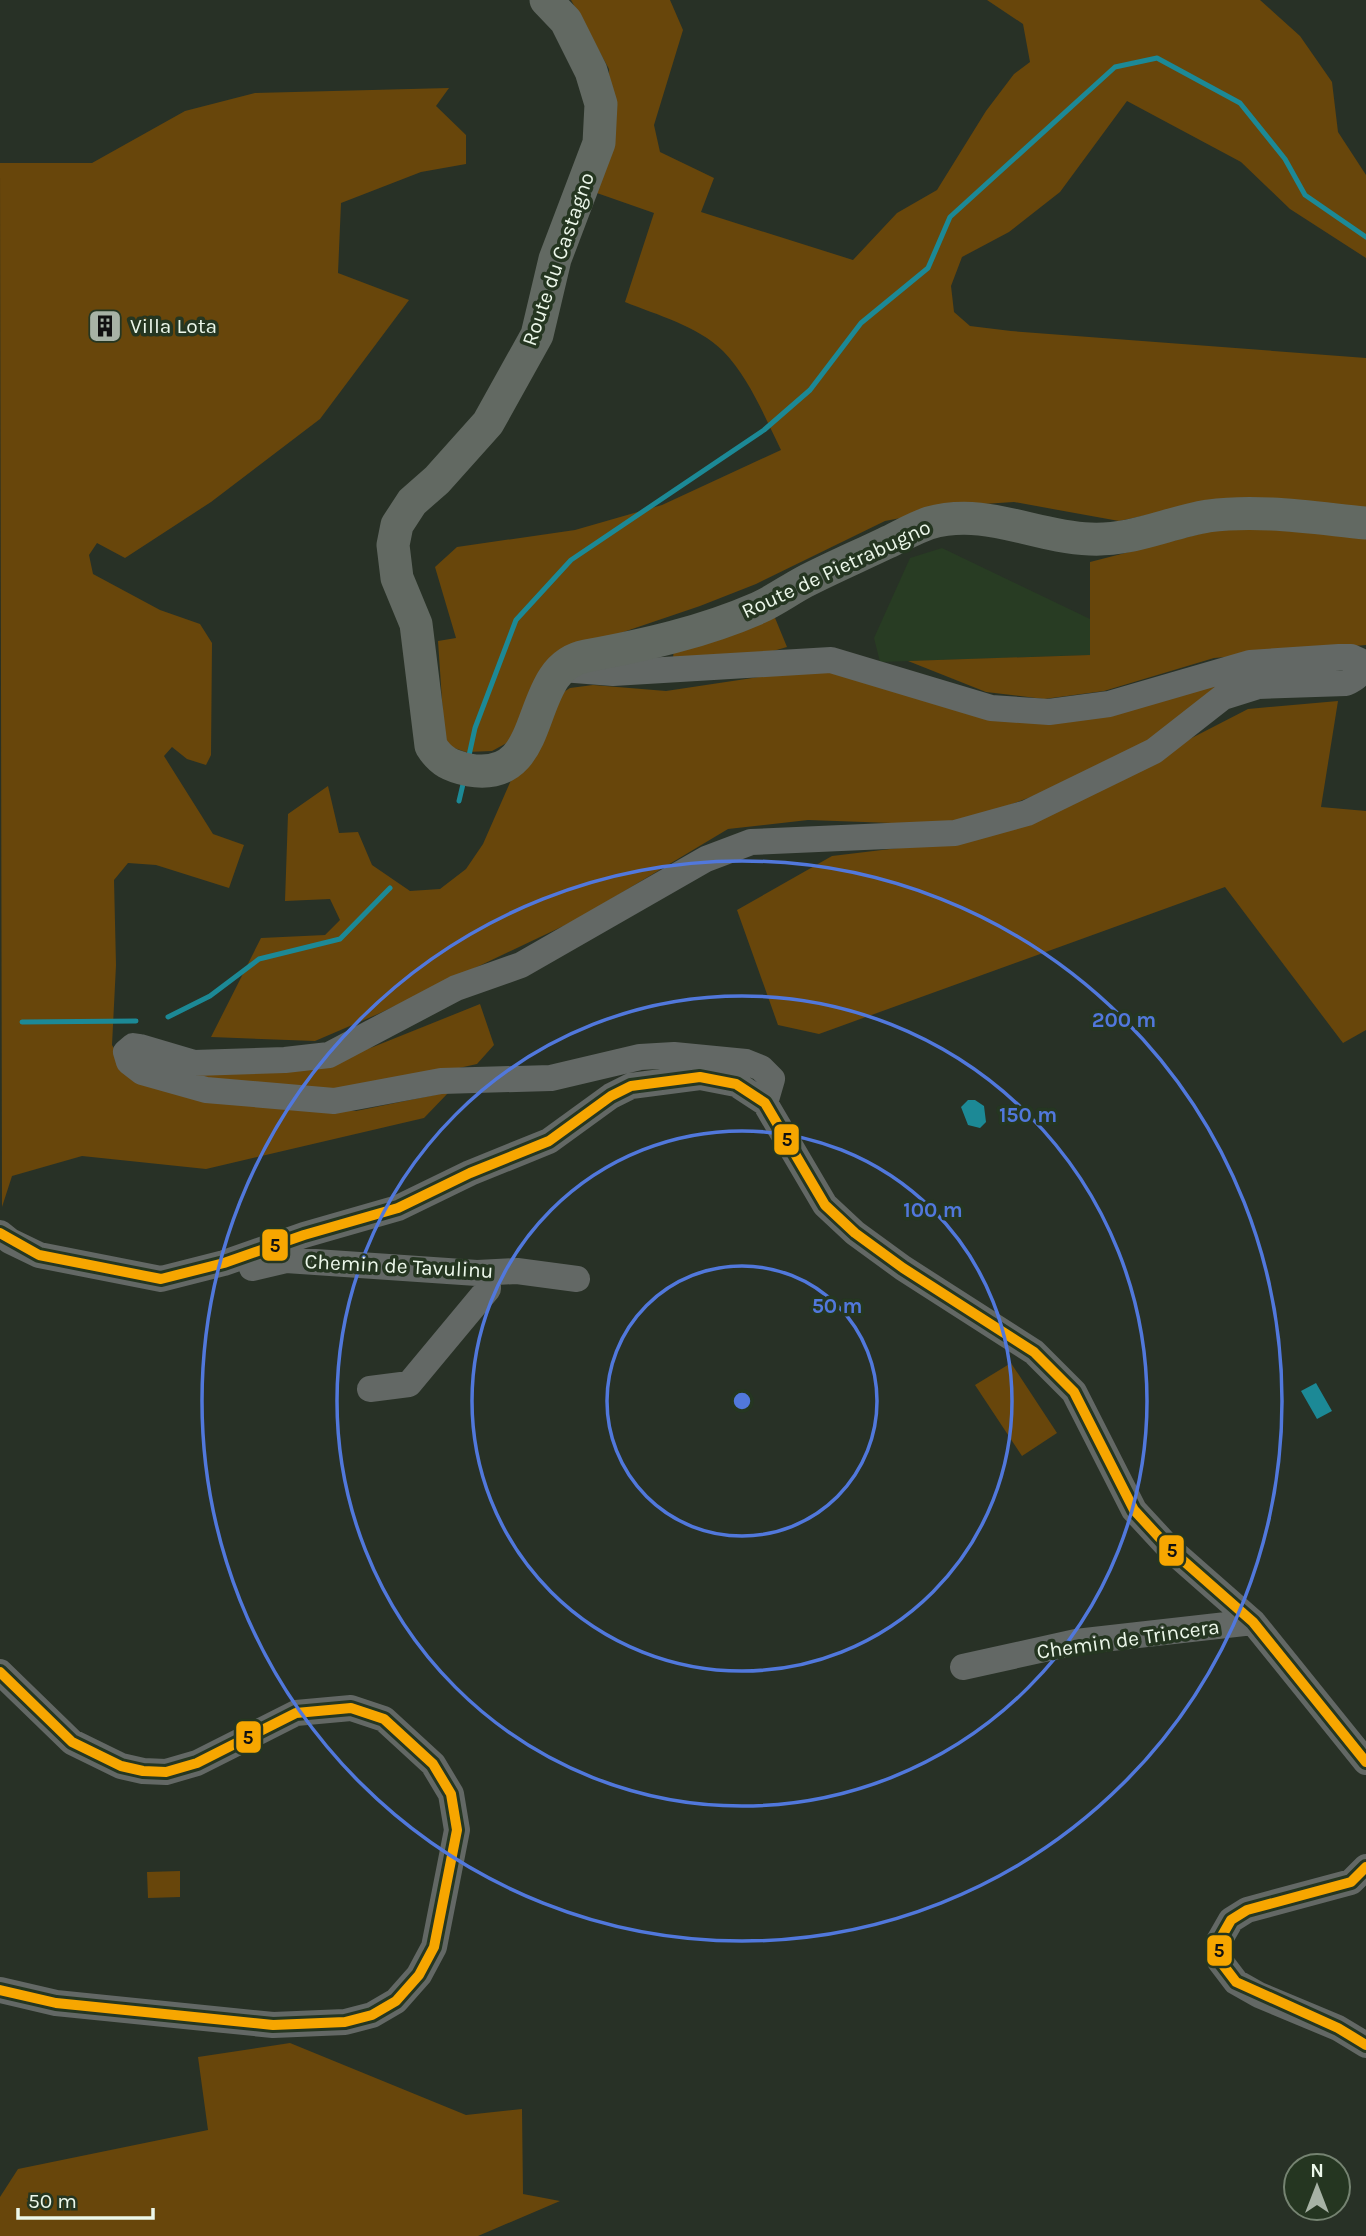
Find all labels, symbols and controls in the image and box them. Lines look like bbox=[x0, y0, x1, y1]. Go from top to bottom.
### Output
street label: Route du Castagno bbox=[517, 169, 599, 349]
building icon: Villa Lota bbox=[86, 307, 124, 345]
place label: Villa Lota bbox=[130, 314, 217, 338]
street label: Route de Pietrabugno bbox=[738, 515, 934, 623]
text: 200 m bbox=[1092, 1008, 1156, 1032]
text: 150 m bbox=[999, 1103, 1057, 1127]
line badge: 5 bbox=[773, 1123, 800, 1156]
text: 5 bbox=[781, 1129, 793, 1151]
text: 100 m bbox=[903, 1198, 963, 1222]
line badge: 5 bbox=[261, 1228, 289, 1262]
text: 5 bbox=[269, 1235, 281, 1257]
street label: Chemin de Tavulinu bbox=[304, 1249, 494, 1283]
text: 50 m bbox=[812, 1294, 862, 1318]
centre of rings bbox=[730, 1389, 754, 1413]
line badge: 5 bbox=[1158, 1534, 1185, 1567]
text: 5 bbox=[1166, 1540, 1178, 1562]
street label: Chemin de Trincera bbox=[1035, 1614, 1221, 1664]
line badge: 5 bbox=[235, 1720, 262, 1754]
text: 5 bbox=[242, 1727, 254, 1749]
line badge: 5 bbox=[1206, 1934, 1233, 1967]
text: 5 bbox=[1213, 1940, 1225, 1962]
north arrow bbox=[1282, 2152, 1352, 2222]
text: N bbox=[1310, 2160, 1324, 2182]
scale bar bbox=[18, 2176, 152, 2220]
text: 50 m bbox=[28, 2189, 77, 2213]

